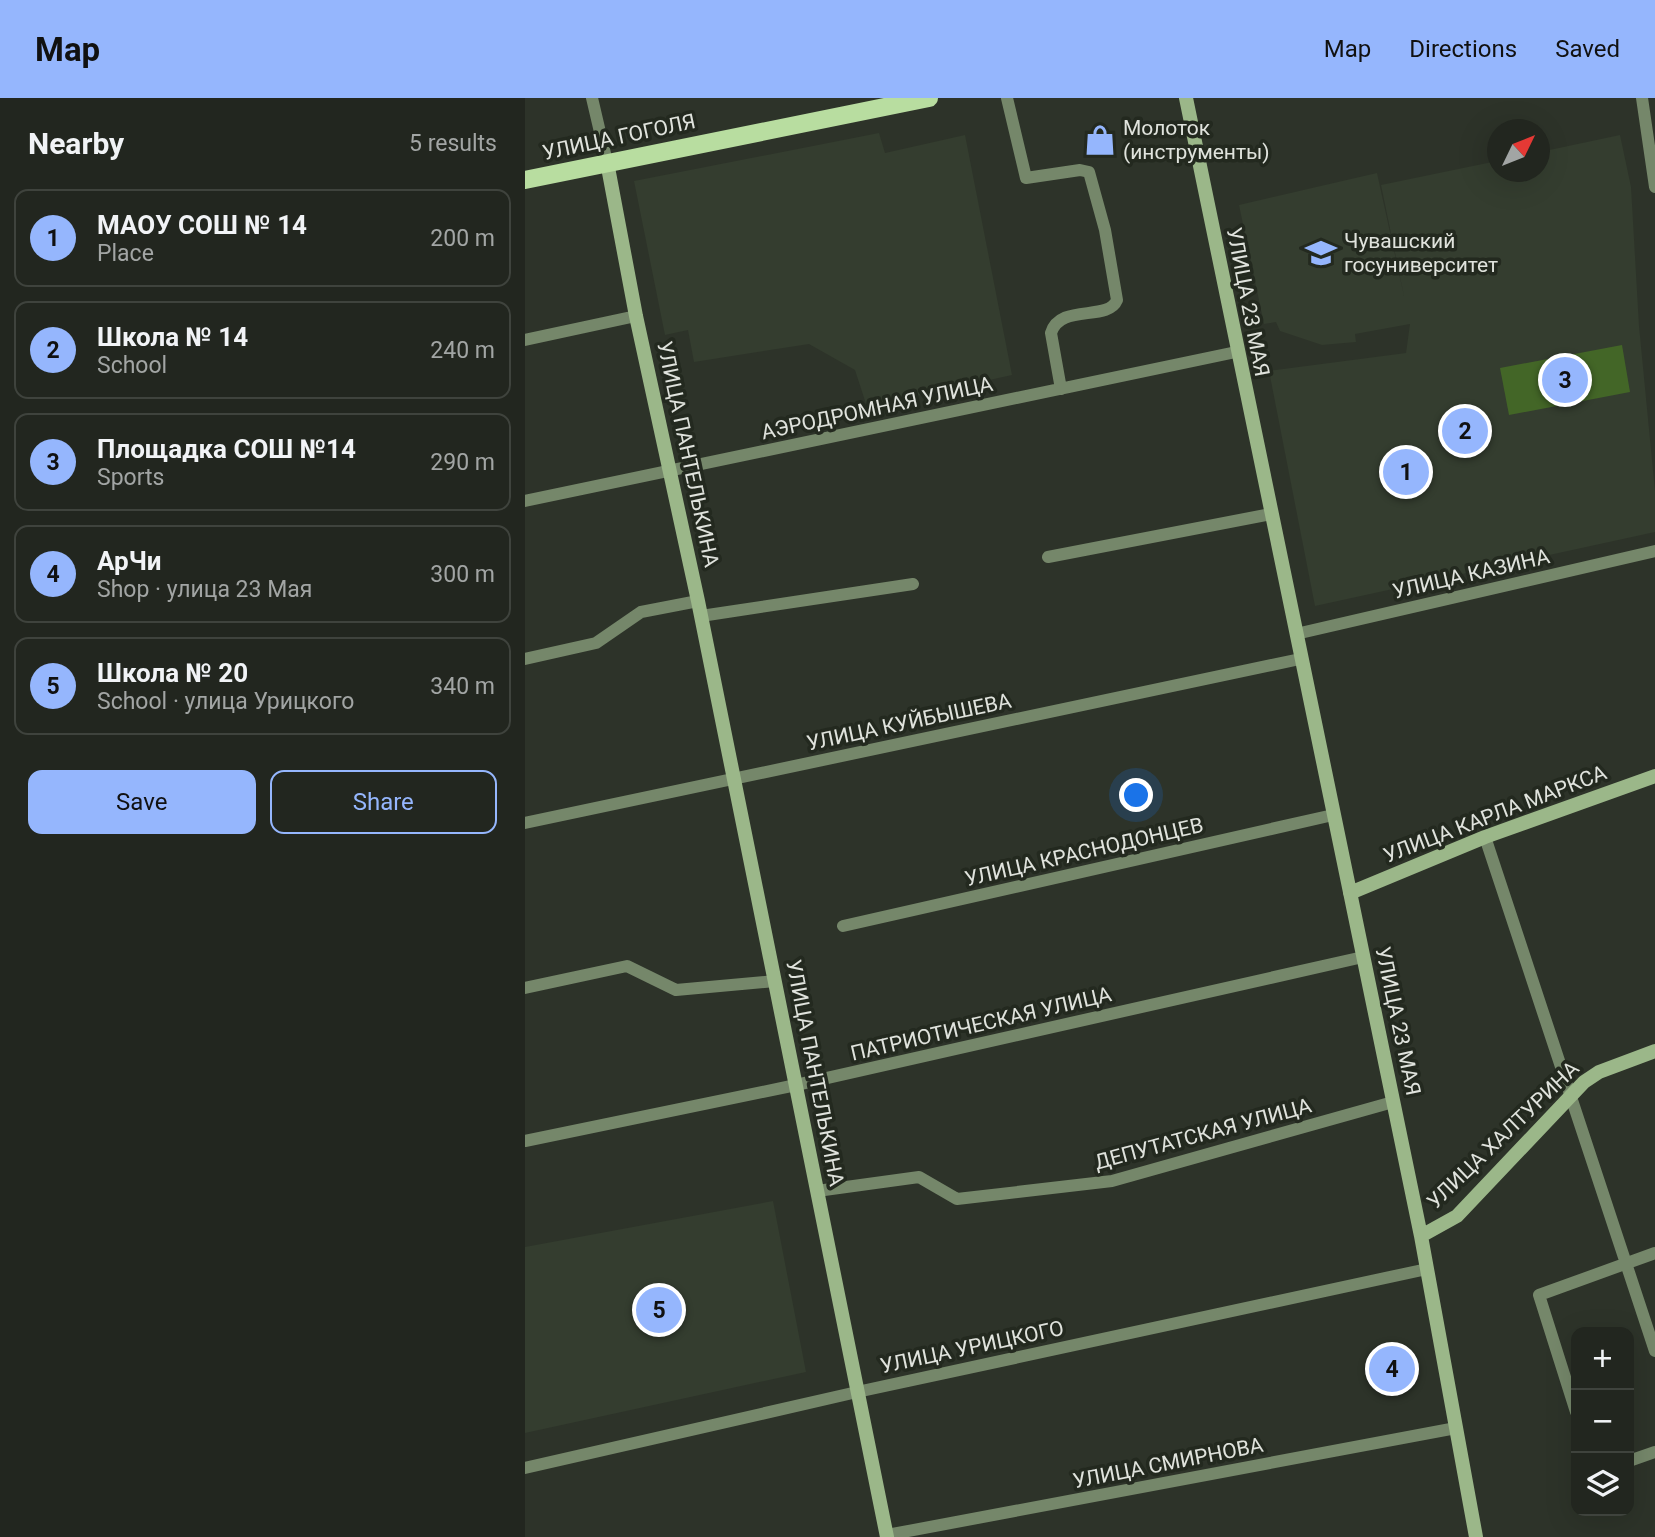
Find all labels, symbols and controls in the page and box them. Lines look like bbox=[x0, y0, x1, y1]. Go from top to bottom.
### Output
text: Map bbox=[35, 30, 100, 69]
text: Map bbox=[1324, 35, 1371, 63]
text: Directions bbox=[1409, 35, 1517, 63]
text: Saved bbox=[1555, 35, 1620, 63]
street label: УЛИЦА ГОГОЛЯ bbox=[540, 109, 698, 165]
place label: Молоток (инструменты) bbox=[1123, 116, 1270, 164]
north arrow bbox=[1487, 119, 1550, 182]
shop icon: Молоток (инструменты) bbox=[1083, 123, 1117, 157]
text: Nearby bbox=[28, 126, 124, 161]
text: 5 results bbox=[409, 130, 497, 157]
text: МАОУ СОШ № 14 bbox=[97, 210, 307, 240]
text: 1 bbox=[46, 225, 60, 252]
text: 200 m bbox=[430, 225, 495, 252]
street label: УЛИЦА 23 МАЯ bbox=[1222, 225, 1274, 379]
place label: Чувашский госуниверситет bbox=[1344, 229, 1498, 277]
school or university icon: Чувашский госуниверситет bbox=[1304, 236, 1338, 270]
text: Place bbox=[97, 240, 154, 267]
text: Школа № 14 bbox=[97, 322, 248, 352]
text: 2 bbox=[46, 337, 60, 364]
text: 240 m bbox=[430, 337, 495, 364]
street label: УЛИЦА ПАНТЕЛЬКИНА bbox=[652, 339, 724, 569]
text: School bbox=[97, 352, 167, 379]
pin: 3 bbox=[1542, 354, 1588, 406]
street label: АЭРОДРОМНАЯ УЛИЦА bbox=[759, 372, 995, 444]
pin: 2 bbox=[1442, 405, 1488, 457]
text: Площадка СОШ №14 bbox=[97, 434, 356, 464]
pin: 1 bbox=[1383, 446, 1429, 498]
text: 3 bbox=[46, 449, 60, 476]
text: 290 m bbox=[430, 449, 495, 476]
text: Sports bbox=[97, 464, 164, 491]
street label: УЛИЦА КАЗИНА bbox=[1390, 544, 1552, 604]
text: АрЧи bbox=[97, 546, 161, 576]
text: 4 bbox=[46, 561, 60, 588]
text: 300 m bbox=[430, 561, 495, 588]
text: Shop · улица 23 Мая bbox=[97, 576, 312, 603]
text: Школа № 20 bbox=[97, 658, 248, 688]
text: 5 bbox=[46, 673, 60, 700]
text: 340 m bbox=[430, 673, 495, 700]
text: School · улица Урицкого bbox=[97, 688, 354, 715]
street label: УЛИЦА КУЙБЫШЕВА bbox=[805, 689, 1014, 755]
street label: УЛИЦА КАРЛА МАРКСА bbox=[1380, 760, 1610, 868]
button: Save bbox=[28, 770, 256, 834]
button: Share bbox=[270, 770, 497, 834]
your location bbox=[1119, 778, 1153, 812]
street label: УЛИЦА КРАСНОДОНЦЕВ bbox=[962, 813, 1206, 891]
street label: УЛИЦА 23 МАЯ bbox=[1371, 944, 1425, 1098]
street label: УЛИЦА ПАНТЕЛЬКИНА bbox=[781, 958, 849, 1189]
street label: ПАТРИОТИЧЕСКАЯ УЛИЦА bbox=[848, 982, 1114, 1066]
street label: УЛИЦА ХАЛТУРИНА bbox=[1422, 1056, 1584, 1214]
street label: ДЕПУТАТСКАЯ УЛИЦА bbox=[1092, 1093, 1314, 1175]
pin: 5 bbox=[636, 1284, 682, 1336]
street label: УЛИЦА УРИЦКОГО bbox=[878, 1316, 1066, 1378]
map controls bbox=[1571, 1327, 1634, 1516]
button: + bbox=[1571, 1327, 1634, 1390]
pin: 4 bbox=[1369, 1343, 1415, 1395]
button: − bbox=[1571, 1390, 1634, 1453]
street label: УЛИЦА СМИРНОВА bbox=[1071, 1433, 1266, 1493]
button: layers bbox=[1571, 1453, 1634, 1516]

